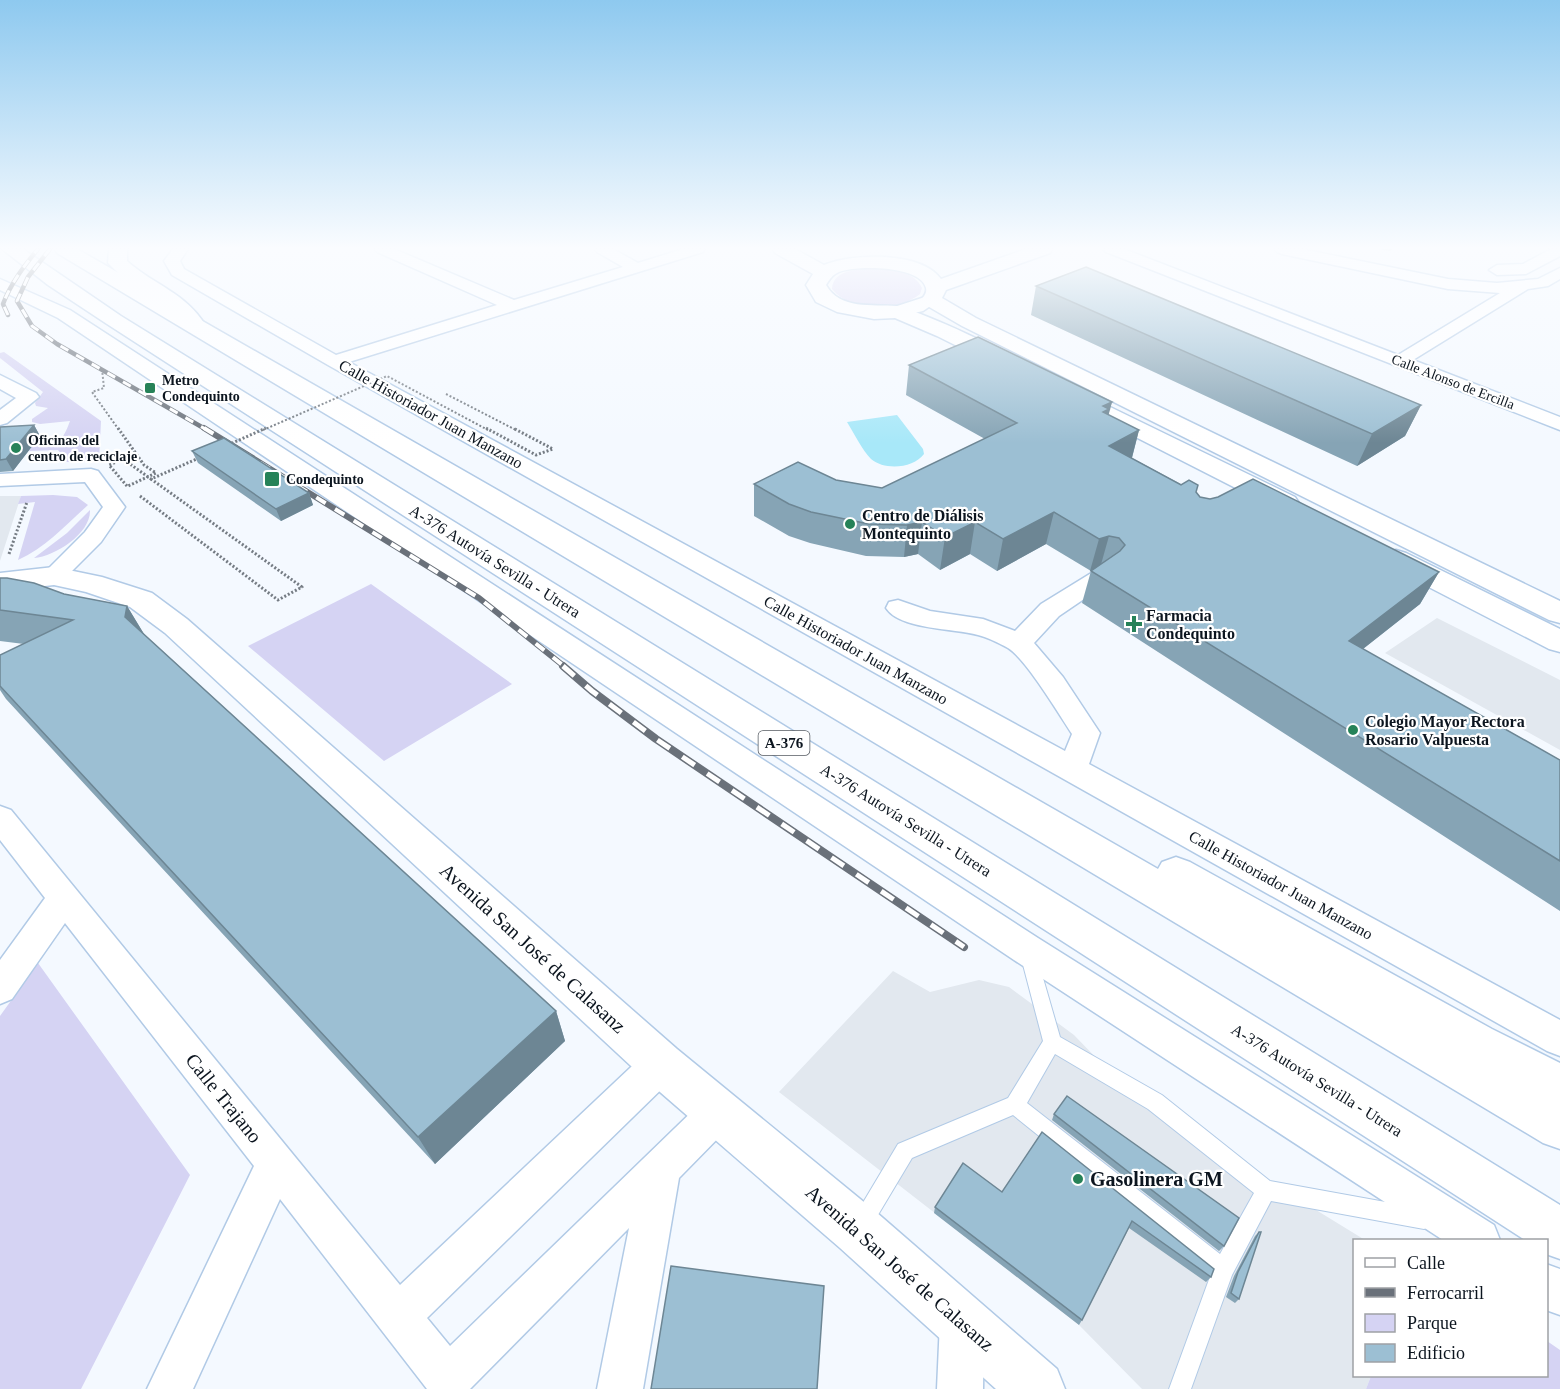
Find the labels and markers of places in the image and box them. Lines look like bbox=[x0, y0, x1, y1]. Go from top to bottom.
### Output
place label: Metro Condequinto bbox=[162, 373, 240, 404]
marker: Metro Condequinto bbox=[143, 381, 157, 395]
place label: Oficinas del centro de reciclaje bbox=[28, 433, 137, 464]
marker: Oficinas del centro de reciclaje bbox=[9, 441, 23, 455]
marker: Condequinto bbox=[263, 470, 281, 488]
place label: Condequinto bbox=[286, 472, 364, 487]
place label: Centro de Diálisis Montequinto bbox=[862, 507, 983, 543]
marker: Centro de Diálisis Montequinto bbox=[843, 517, 857, 531]
place label: Farmacia Condequinto bbox=[1146, 607, 1235, 643]
marker: Farmacia Condequinto bbox=[1127, 617, 1141, 631]
place label: Colegio Mayor Rectora Rosario Valpuesta bbox=[1365, 713, 1525, 749]
marker: Colegio Mayor Rectora Rosario Valpuesta bbox=[1346, 723, 1360, 737]
place label: Gasolinera GM bbox=[1090, 1168, 1223, 1190]
marker: Gasolinera GM bbox=[1071, 1172, 1085, 1186]

